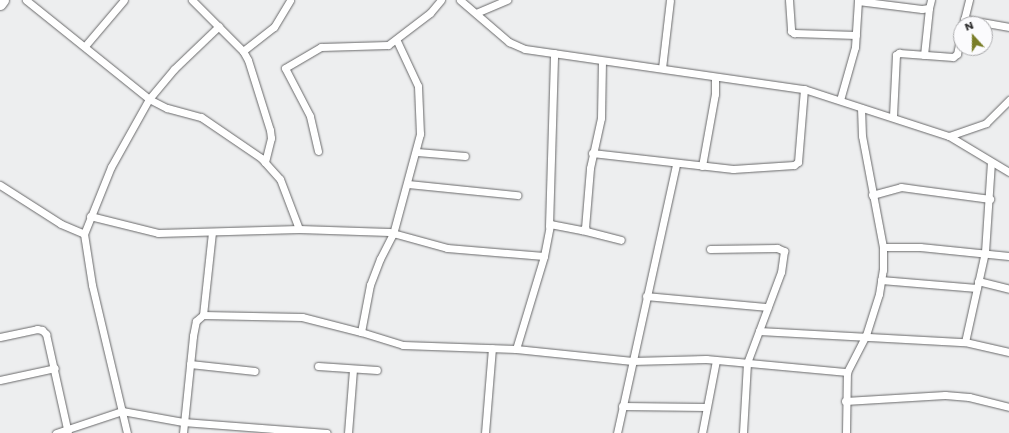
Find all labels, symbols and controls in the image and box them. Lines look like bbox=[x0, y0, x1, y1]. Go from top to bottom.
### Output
north arrow bbox=[953, 16, 993, 56]
text: N bbox=[962, 17, 976, 35]

